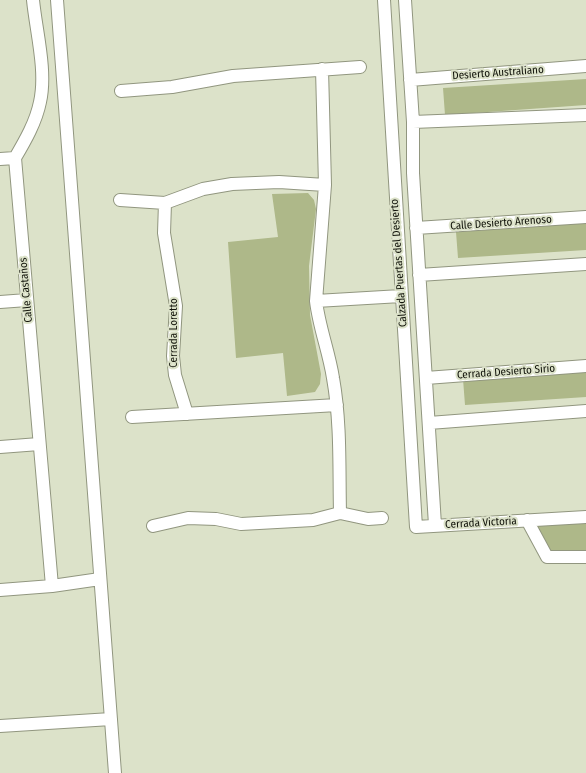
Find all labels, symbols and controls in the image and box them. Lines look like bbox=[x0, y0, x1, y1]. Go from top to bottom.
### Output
street label: Desierto Australiano bbox=[452, 63, 544, 83]
street label: Calzada Puertas del Desierto bbox=[388, 198, 410, 328]
street label: Calle Desierto Arenoso bbox=[450, 213, 552, 233]
street label: Calle Castaños bbox=[17, 257, 35, 323]
street label: Cerrada Loretto bbox=[167, 298, 181, 368]
street label: Cerrada Desierto Sirio bbox=[456, 362, 556, 382]
street label: Cerrada Victoria bbox=[445, 515, 517, 531]

